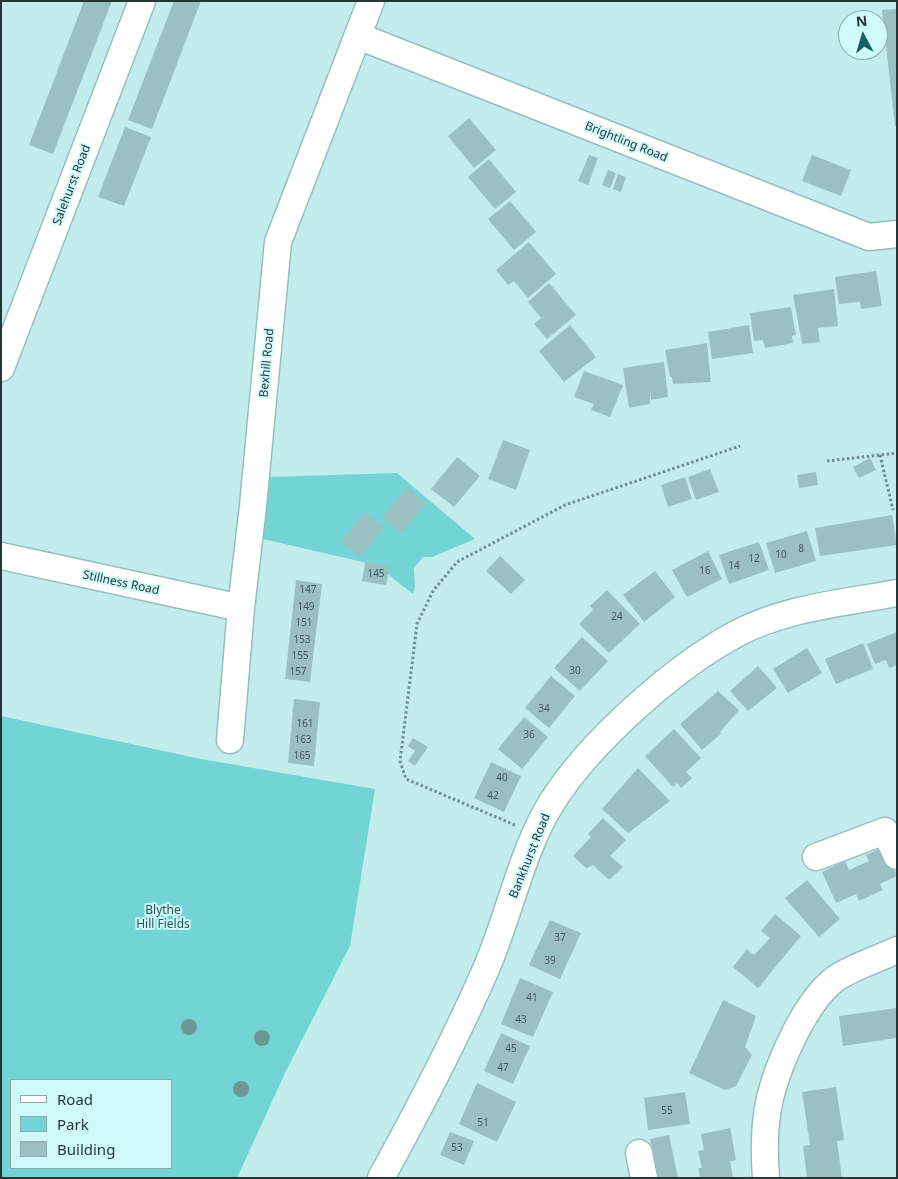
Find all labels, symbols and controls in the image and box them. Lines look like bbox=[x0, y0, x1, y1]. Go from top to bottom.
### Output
north arrow bbox=[838, 10, 888, 60]
text: N bbox=[855, 11, 868, 31]
street label: Brightling Road bbox=[583, 119, 669, 165]
street label: Salehurst Road bbox=[50, 143, 94, 227]
street label: Bexhill Road bbox=[257, 328, 277, 398]
house number: 8 bbox=[798, 543, 804, 555]
house number: 10 bbox=[775, 549, 787, 561]
house number: 12 bbox=[748, 553, 760, 565]
house number: 14 bbox=[728, 560, 740, 572]
house number: 16 bbox=[699, 565, 711, 577]
street label: Stillness Road bbox=[81, 568, 161, 598]
house number: 145 bbox=[367, 568, 385, 580]
house number: 147 bbox=[299, 584, 317, 596]
house number: 149 bbox=[297, 601, 315, 613]
house number: 24 bbox=[611, 611, 623, 623]
house number: 151 bbox=[295, 617, 313, 629]
house number: 153 bbox=[293, 634, 311, 646]
house number: 155 bbox=[291, 650, 309, 662]
house number: 30 bbox=[569, 665, 581, 677]
house number: 157 bbox=[289, 666, 307, 678]
house number: 34 bbox=[538, 703, 550, 715]
house number: 161 bbox=[296, 718, 314, 730]
house number: 36 bbox=[523, 729, 535, 741]
house number: 163 bbox=[294, 734, 312, 746]
house number: 165 bbox=[293, 750, 311, 762]
house number: 40 bbox=[496, 772, 508, 784]
house number: 42 bbox=[487, 790, 499, 802]
street label: Bankhurst Road bbox=[506, 811, 554, 901]
park label: Blythe Hill Fields bbox=[136, 904, 190, 932]
house number: 37 bbox=[554, 932, 566, 944]
house number: 39 bbox=[544, 955, 556, 967]
house number: 41 bbox=[526, 992, 538, 1004]
house number: 43 bbox=[515, 1014, 527, 1026]
house number: 45 bbox=[505, 1043, 517, 1055]
house number: 47 bbox=[497, 1062, 509, 1074]
legend bbox=[10, 1079, 172, 1169]
text: Road bbox=[57, 1089, 93, 1109]
house number: 55 bbox=[661, 1105, 673, 1117]
text: Park bbox=[57, 1114, 89, 1134]
house number: 51 bbox=[477, 1117, 489, 1129]
text: Building bbox=[57, 1139, 115, 1159]
house number: 53 bbox=[451, 1142, 463, 1154]

